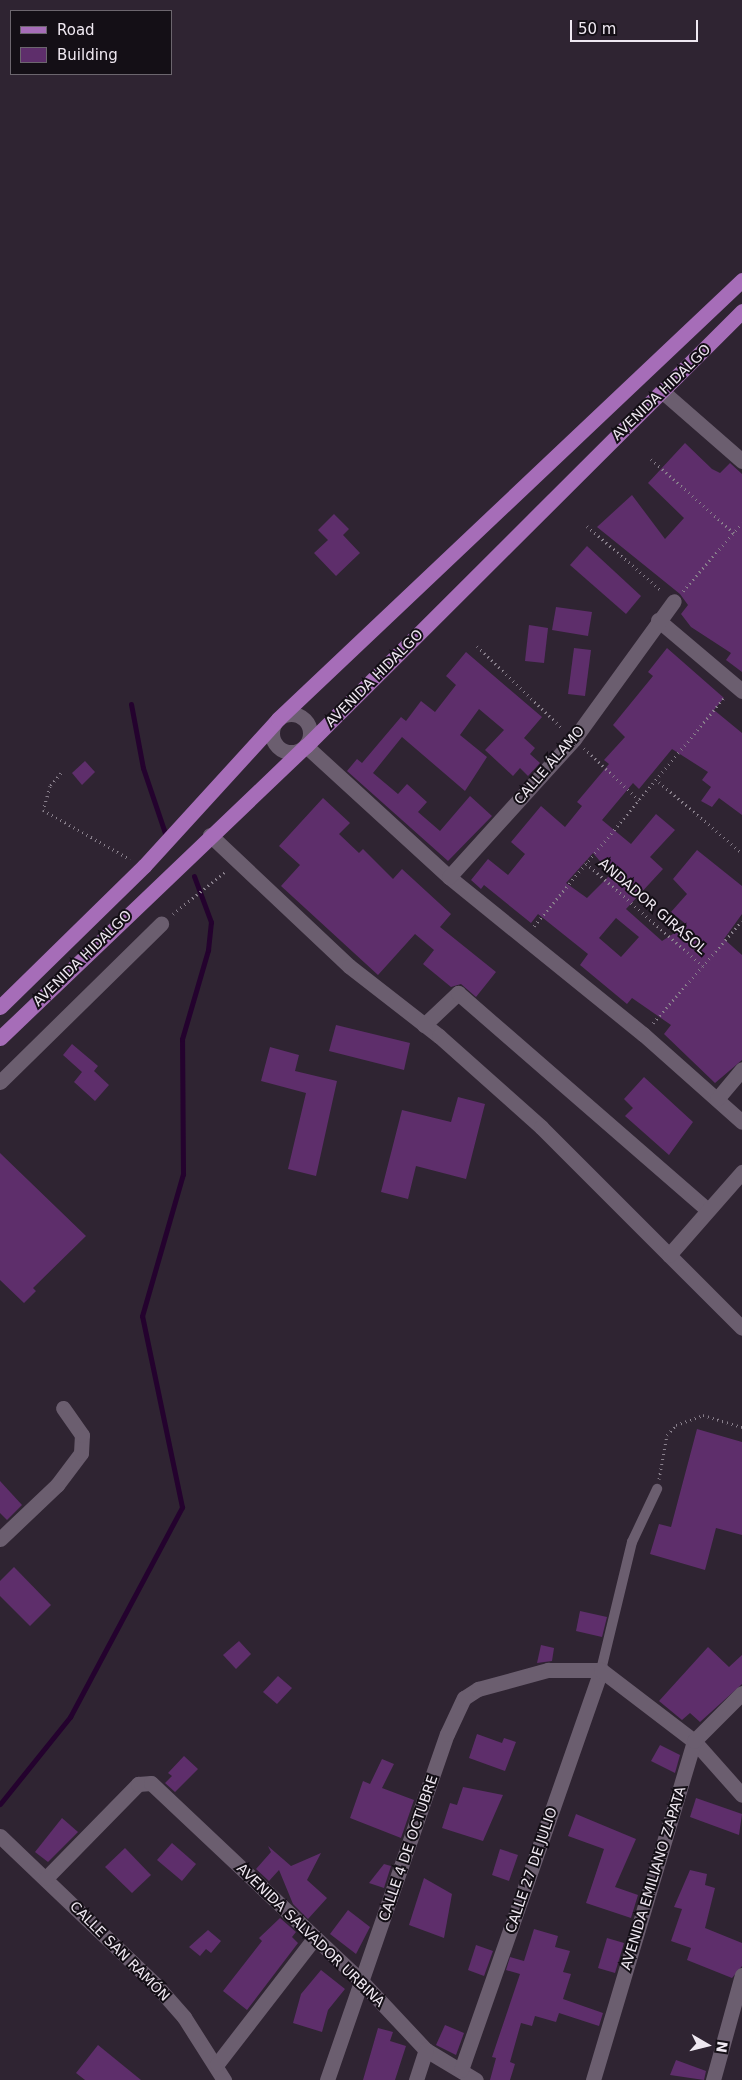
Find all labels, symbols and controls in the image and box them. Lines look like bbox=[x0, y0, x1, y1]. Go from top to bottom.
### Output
legend bbox=[10, 10, 172, 75]
scale bar bbox=[572, 10, 700, 42]
text: 50 m bbox=[578, 20, 616, 38]
text: Road bbox=[57, 21, 95, 39]
text: Building bbox=[57, 46, 118, 64]
street label: AVENIDA HIDALGO bbox=[608, 341, 714, 443]
street label: AVENIDA HIDALGO bbox=[322, 626, 426, 730]
street label: CALLE ÁLAMO bbox=[510, 722, 588, 808]
street label: ANDADOR GIRASOL bbox=[596, 855, 710, 957]
street label: AVENIDA HIDALGO bbox=[29, 907, 135, 1009]
street label: CALLE 4 DE OCTUBRE bbox=[375, 1773, 441, 1923]
street label: AVENIDA EMILIANO ZAPATA bbox=[617, 1784, 689, 1972]
street label: CALLE 27 DE JULIO bbox=[502, 1805, 560, 1935]
street label: AVENIDA SALVADOR URBINA bbox=[234, 1860, 388, 2010]
street label: CALLE SAN RAMÓN bbox=[67, 1898, 173, 2004]
north arrow bbox=[682, 2020, 732, 2070]
text: N bbox=[713, 2040, 731, 2054]

